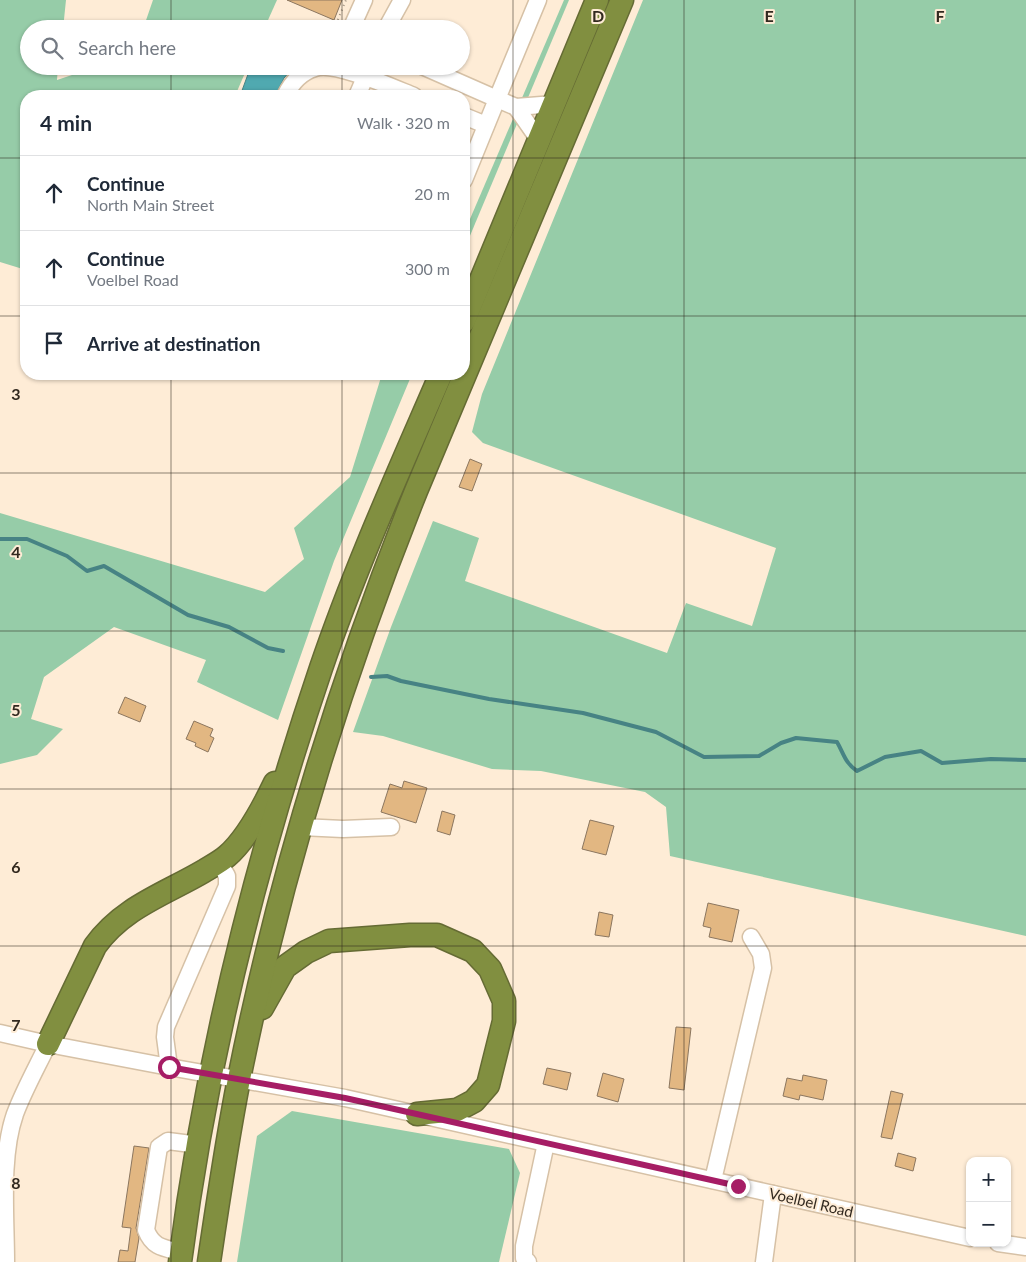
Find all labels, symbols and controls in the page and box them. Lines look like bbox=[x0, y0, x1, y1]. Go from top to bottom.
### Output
text: D bbox=[592, 6, 604, 25]
text: E bbox=[764, 6, 774, 25]
text: F bbox=[935, 6, 945, 25]
search box bbox=[20, 20, 470, 75]
icon: search bbox=[38, 34, 66, 62]
text: Search here bbox=[78, 36, 176, 59]
text: 4 min bbox=[40, 110, 92, 135]
text: Walk · 320 m bbox=[357, 113, 450, 132]
text: Continue bbox=[87, 172, 165, 195]
icon: ahead bbox=[40, 179, 68, 207]
text: 20 m bbox=[414, 184, 450, 203]
text: North Main Street bbox=[87, 195, 214, 214]
text: Continue bbox=[87, 247, 165, 270]
icon: ahead bbox=[40, 254, 68, 282]
text: 300 m bbox=[405, 259, 450, 278]
text: Voelbel Road bbox=[87, 270, 179, 289]
icon: arrive bbox=[40, 329, 68, 357]
text: Arrive at destination bbox=[87, 332, 260, 355]
text: 3 bbox=[11, 384, 21, 403]
text: 4 bbox=[11, 542, 21, 561]
text: 5 bbox=[11, 700, 21, 719]
text: 6 bbox=[11, 857, 21, 876]
text: 7 bbox=[11, 1015, 21, 1034]
route start bbox=[158, 1056, 181, 1079]
map controls bbox=[966, 1157, 1011, 1247]
button: + bbox=[966, 1157, 1011, 1202]
text: 8 bbox=[11, 1173, 21, 1192]
route end bbox=[727, 1175, 750, 1198]
street label: Voelbel Road bbox=[767, 1184, 855, 1220]
button: − bbox=[966, 1202, 1011, 1247]

